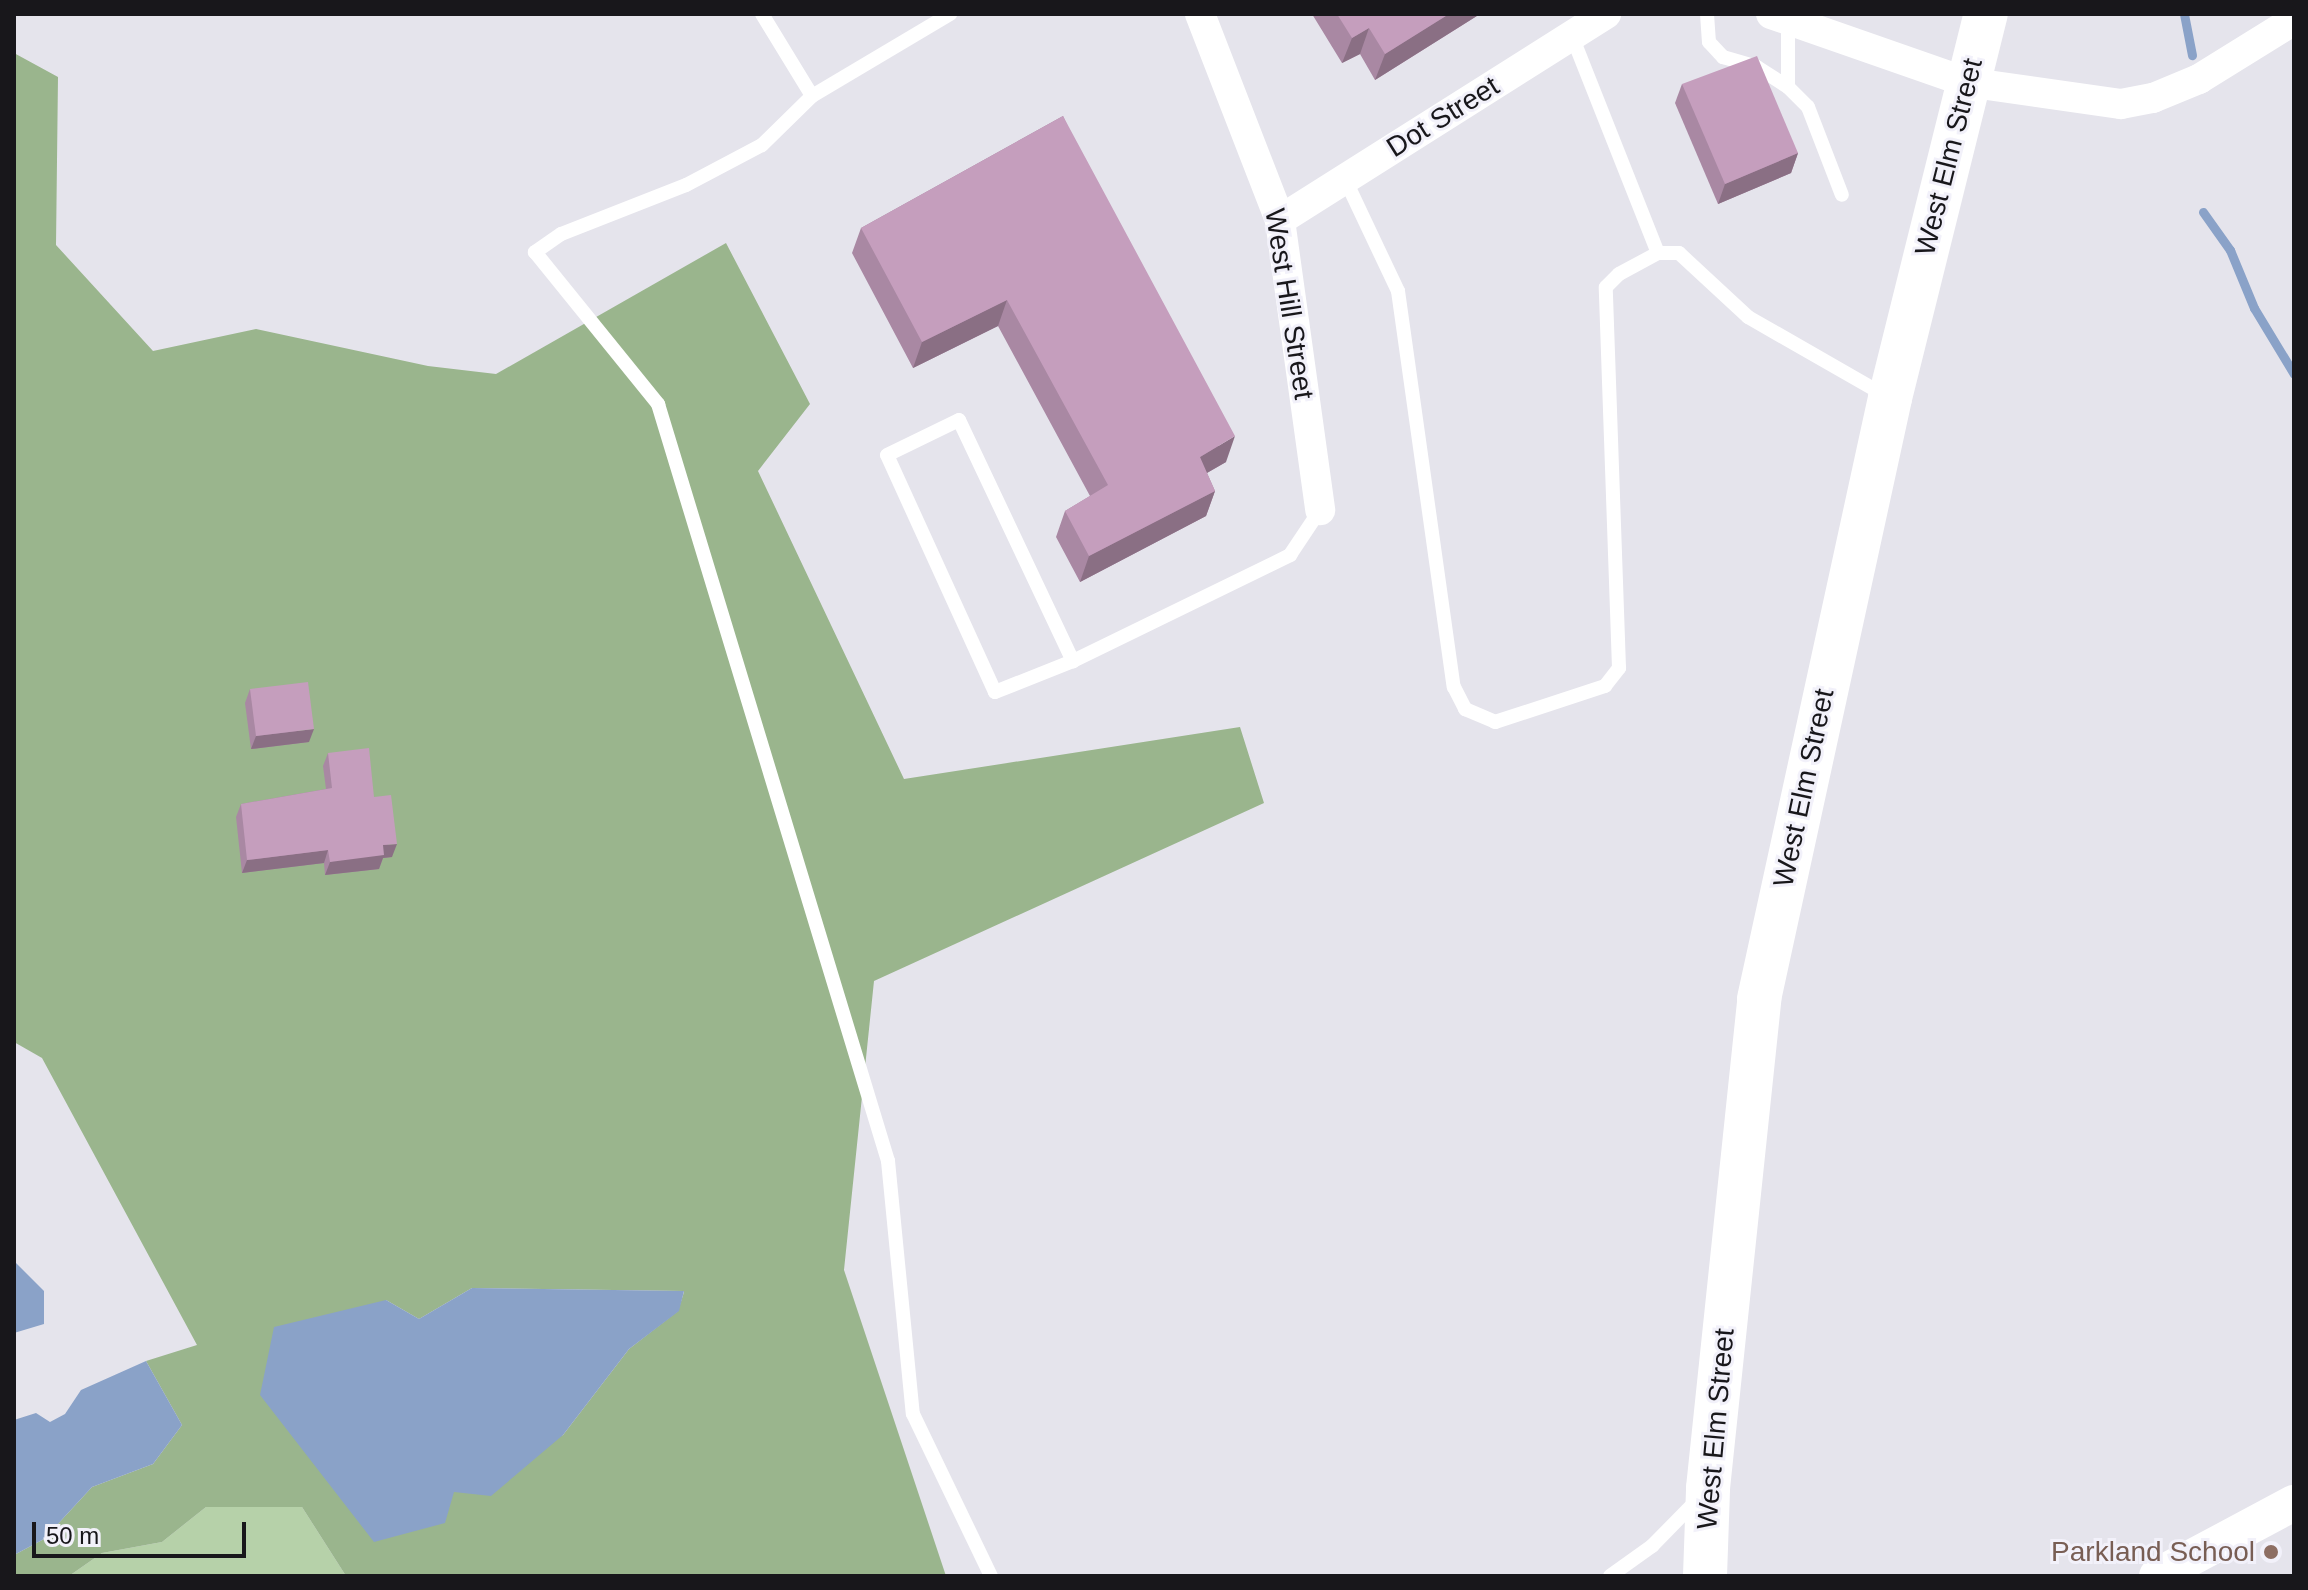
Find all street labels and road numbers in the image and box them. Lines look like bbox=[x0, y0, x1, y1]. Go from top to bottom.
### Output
street label: West Elm Street bbox=[1908, 55, 1990, 259]
street label: Dot Street bbox=[1381, 69, 1505, 165]
street label: West Hill Street bbox=[1257, 206, 1321, 402]
street label: West Elm Street bbox=[1767, 686, 1841, 890]
street label: West Elm Street bbox=[1690, 1327, 1742, 1531]

